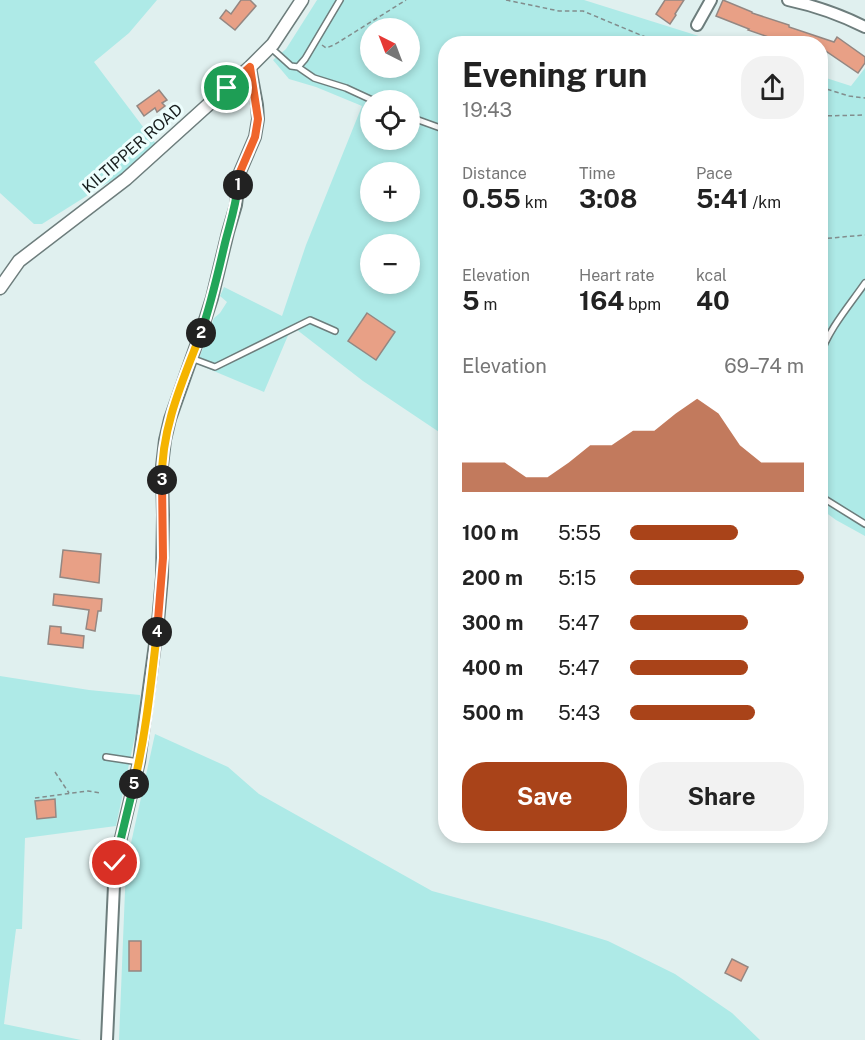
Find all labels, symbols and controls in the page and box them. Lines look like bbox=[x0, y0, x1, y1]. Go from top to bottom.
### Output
north arrow bbox=[360, 18, 420, 78]
map controls bbox=[360, 18, 420, 294]
text: Evening run bbox=[462, 56, 647, 94]
button: share bbox=[741, 56, 804, 119]
pin bbox=[201, 62, 252, 113]
icon: arrive bbox=[210, 71, 243, 104]
button: locate bbox=[360, 90, 420, 150]
text: 19:43 bbox=[462, 98, 512, 122]
street label: KILTIPPER ROAD bbox=[78, 100, 186, 197]
button: + bbox=[360, 162, 420, 222]
text: Distance bbox=[462, 164, 527, 183]
text: Time bbox=[579, 164, 615, 183]
text: Pace bbox=[696, 164, 733, 183]
pin: 1 bbox=[223, 170, 253, 200]
text: 1 bbox=[235, 175, 241, 194]
text: 0.55 bbox=[462, 183, 521, 214]
text: 3:08 bbox=[579, 183, 637, 214]
text: 5:41 bbox=[696, 183, 749, 214]
text: km bbox=[521, 193, 548, 212]
text: /km bbox=[749, 193, 781, 212]
button: − bbox=[360, 234, 420, 294]
text: Elevation bbox=[462, 266, 530, 285]
text: Heart rate bbox=[579, 266, 655, 285]
text: kcal bbox=[696, 266, 727, 285]
text: 5 bbox=[462, 285, 480, 316]
text: 164 bbox=[579, 285, 624, 316]
text: 40 bbox=[696, 285, 730, 316]
text: m bbox=[480, 295, 497, 314]
text: bpm bbox=[624, 295, 661, 314]
pin: 2 bbox=[186, 318, 216, 348]
text: 2 bbox=[196, 323, 206, 342]
text: Elevation bbox=[462, 354, 547, 378]
text: 69–74 m bbox=[724, 354, 804, 378]
pin: 3 bbox=[147, 465, 177, 495]
text: 3 bbox=[157, 470, 167, 489]
text: 100 m bbox=[462, 521, 519, 545]
text: 5:55 bbox=[558, 521, 601, 545]
text: 200 m bbox=[462, 566, 523, 590]
text: 5:15 bbox=[558, 566, 596, 590]
text: 300 m bbox=[462, 611, 523, 635]
text: 5:47 bbox=[558, 611, 600, 635]
pin: 4 bbox=[142, 617, 172, 647]
text: 4 bbox=[152, 622, 162, 641]
text: 400 m bbox=[462, 656, 523, 680]
text: 5:47 bbox=[558, 656, 600, 680]
text: 500 m bbox=[462, 701, 524, 725]
text: 5:43 bbox=[558, 701, 600, 725]
button: Save bbox=[462, 762, 627, 831]
button: Share bbox=[639, 762, 804, 831]
pin: 5 bbox=[119, 769, 149, 799]
text: 5 bbox=[129, 774, 139, 793]
pin bbox=[89, 837, 140, 888]
icon: check bbox=[98, 846, 131, 879]

